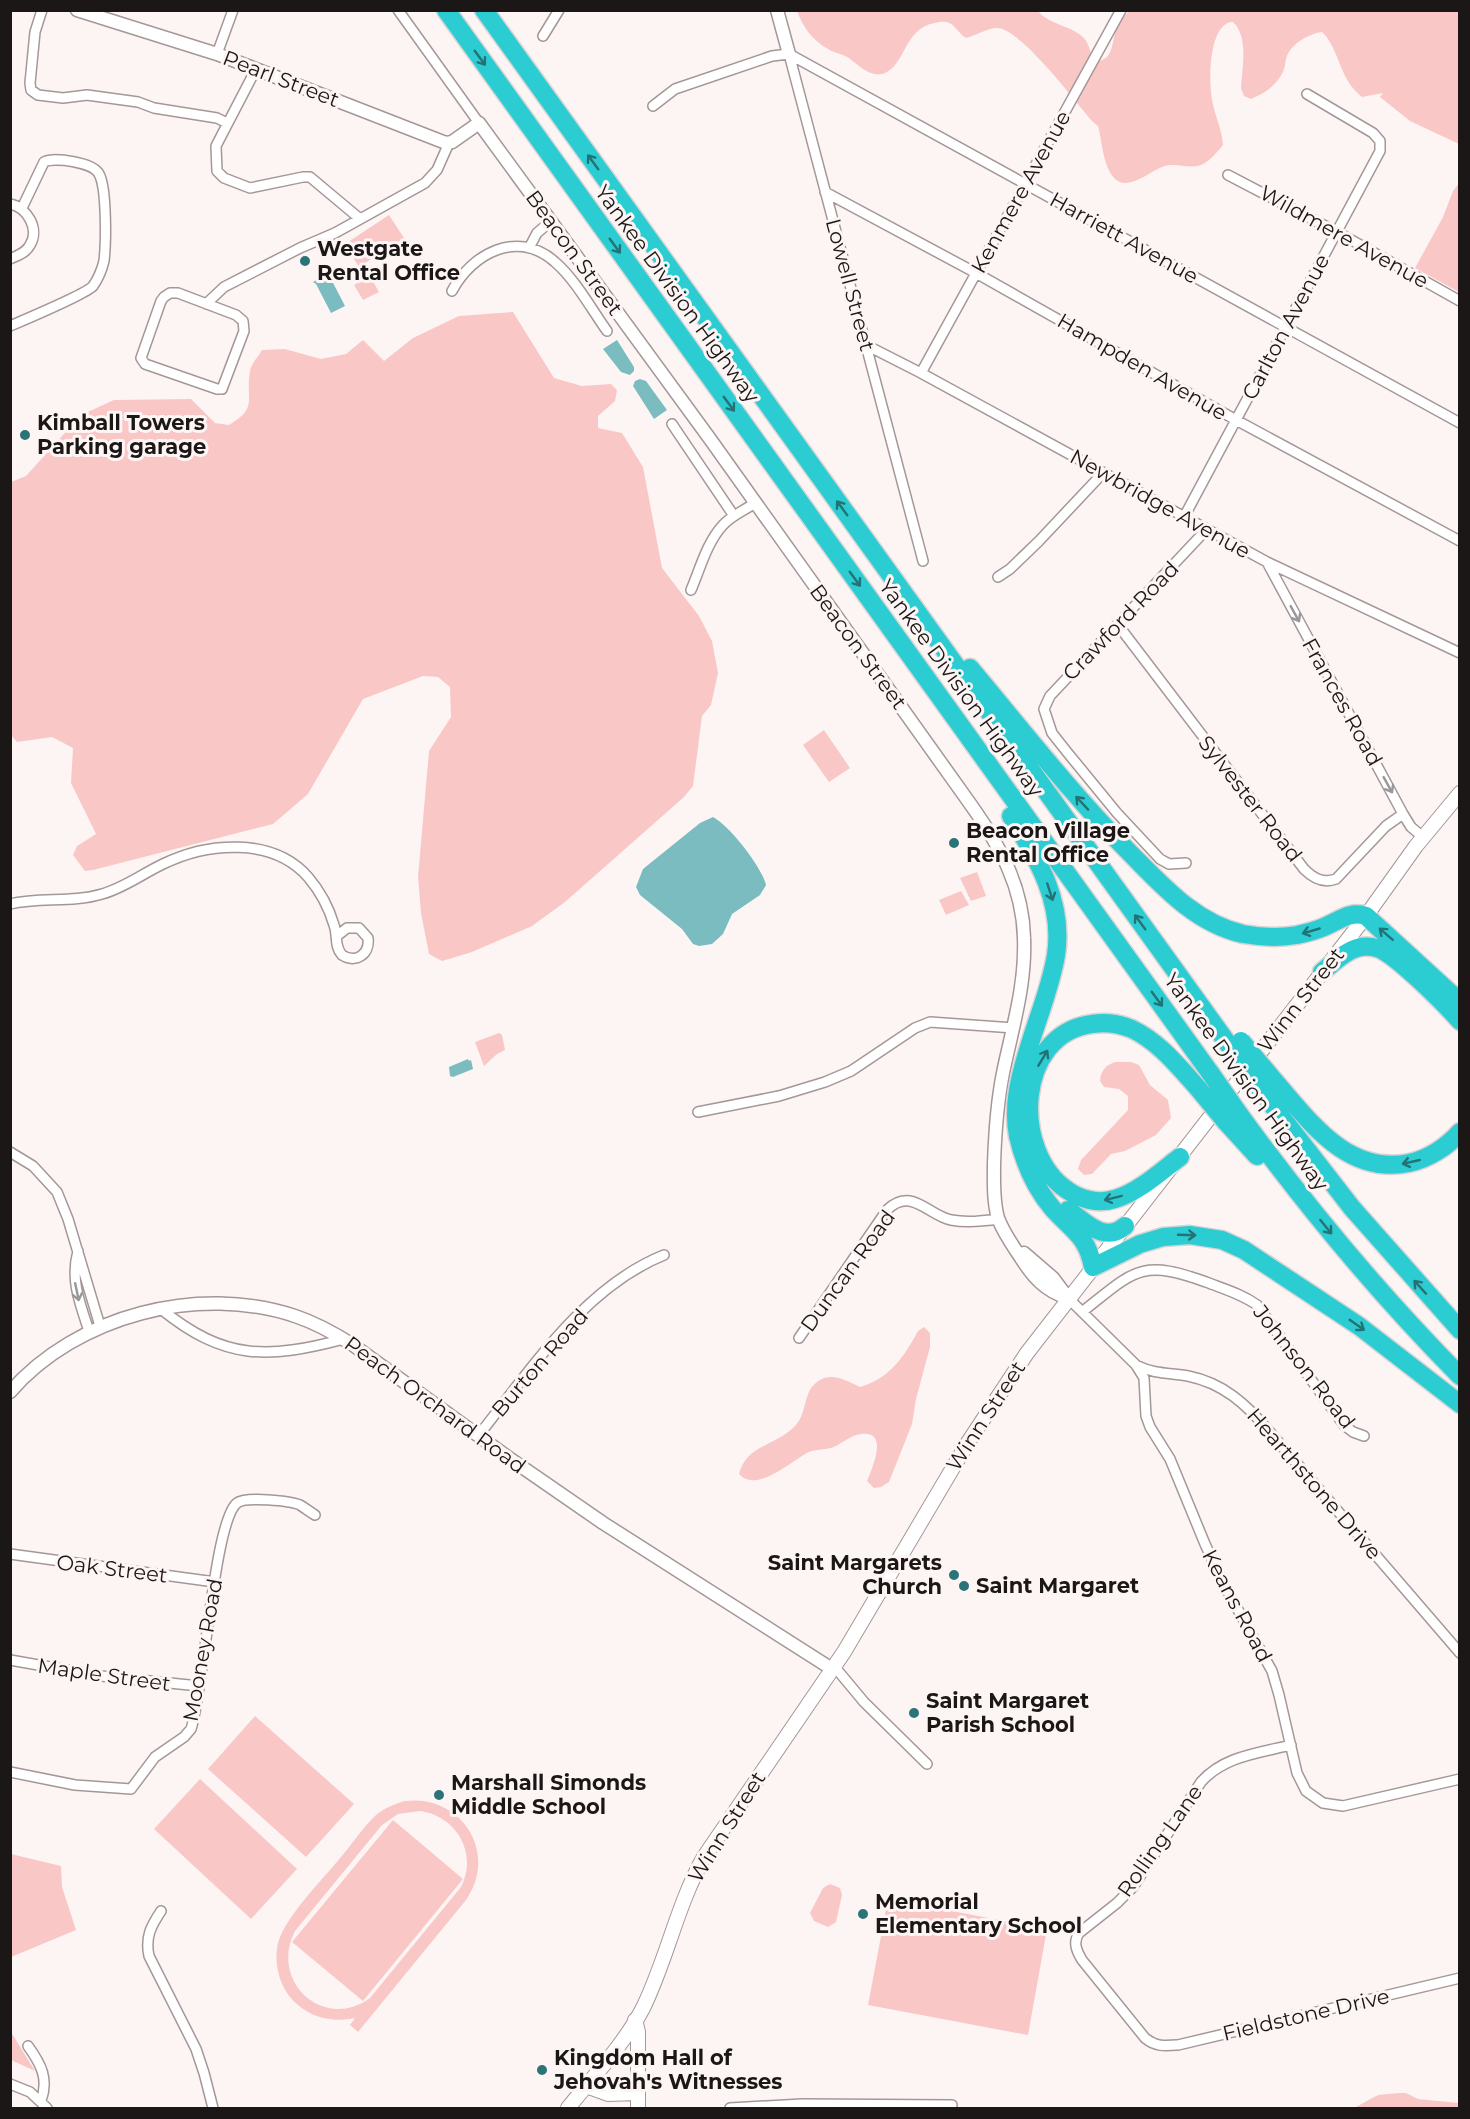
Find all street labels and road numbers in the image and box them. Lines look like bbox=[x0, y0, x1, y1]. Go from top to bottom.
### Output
street label: Pearl Street bbox=[220, 45, 343, 112]
street label: Kenmere Avenue bbox=[966, 106, 1076, 277]
street label: Yankee Division Highway bbox=[590, 180, 765, 408]
street label: Wildmere Avenue bbox=[1256, 180, 1433, 293]
street label: Beacon Street bbox=[521, 185, 628, 320]
street label: Harriett Avenue bbox=[1046, 186, 1203, 289]
street label: Lowell Street bbox=[821, 216, 880, 354]
street label: Carlton Avenue bbox=[1237, 250, 1334, 404]
street label: Hampden Avenue bbox=[1053, 308, 1232, 425]
street label: Newbridge Avenue bbox=[1066, 444, 1255, 564]
street label: Crawford Road bbox=[1057, 556, 1184, 685]
street label: Yankee Division Highway bbox=[874, 574, 1049, 802]
street label: Beacon Street bbox=[805, 579, 912, 714]
street label: Frances Road bbox=[1297, 634, 1388, 770]
street label: Sylvester Road bbox=[1193, 730, 1308, 867]
street label: Winn Street bbox=[1252, 942, 1349, 1057]
street label: Yankee Division Highway bbox=[1159, 968, 1334, 1196]
street label: Duncan Road bbox=[795, 1205, 900, 1336]
street label: Johnson Road bbox=[1248, 1299, 1360, 1434]
street label: Burton Road bbox=[486, 1304, 593, 1422]
street label: Peach Orchard Road bbox=[340, 1330, 531, 1479]
street label: Winn Street bbox=[941, 1356, 1030, 1475]
street label: Hearthstone Drive bbox=[1242, 1403, 1387, 1564]
street label: Keans Road bbox=[1197, 1545, 1278, 1666]
street label: Oak Street bbox=[55, 1549, 169, 1588]
street label: Mooney Road bbox=[178, 1576, 227, 1723]
street label: Maple Street bbox=[36, 1653, 172, 1696]
street label: Winn Street bbox=[683, 1767, 771, 1887]
street label: Rolling Lane bbox=[1112, 1780, 1207, 1902]
street label: Fieldstone Drive bbox=[1220, 1983, 1392, 2046]

